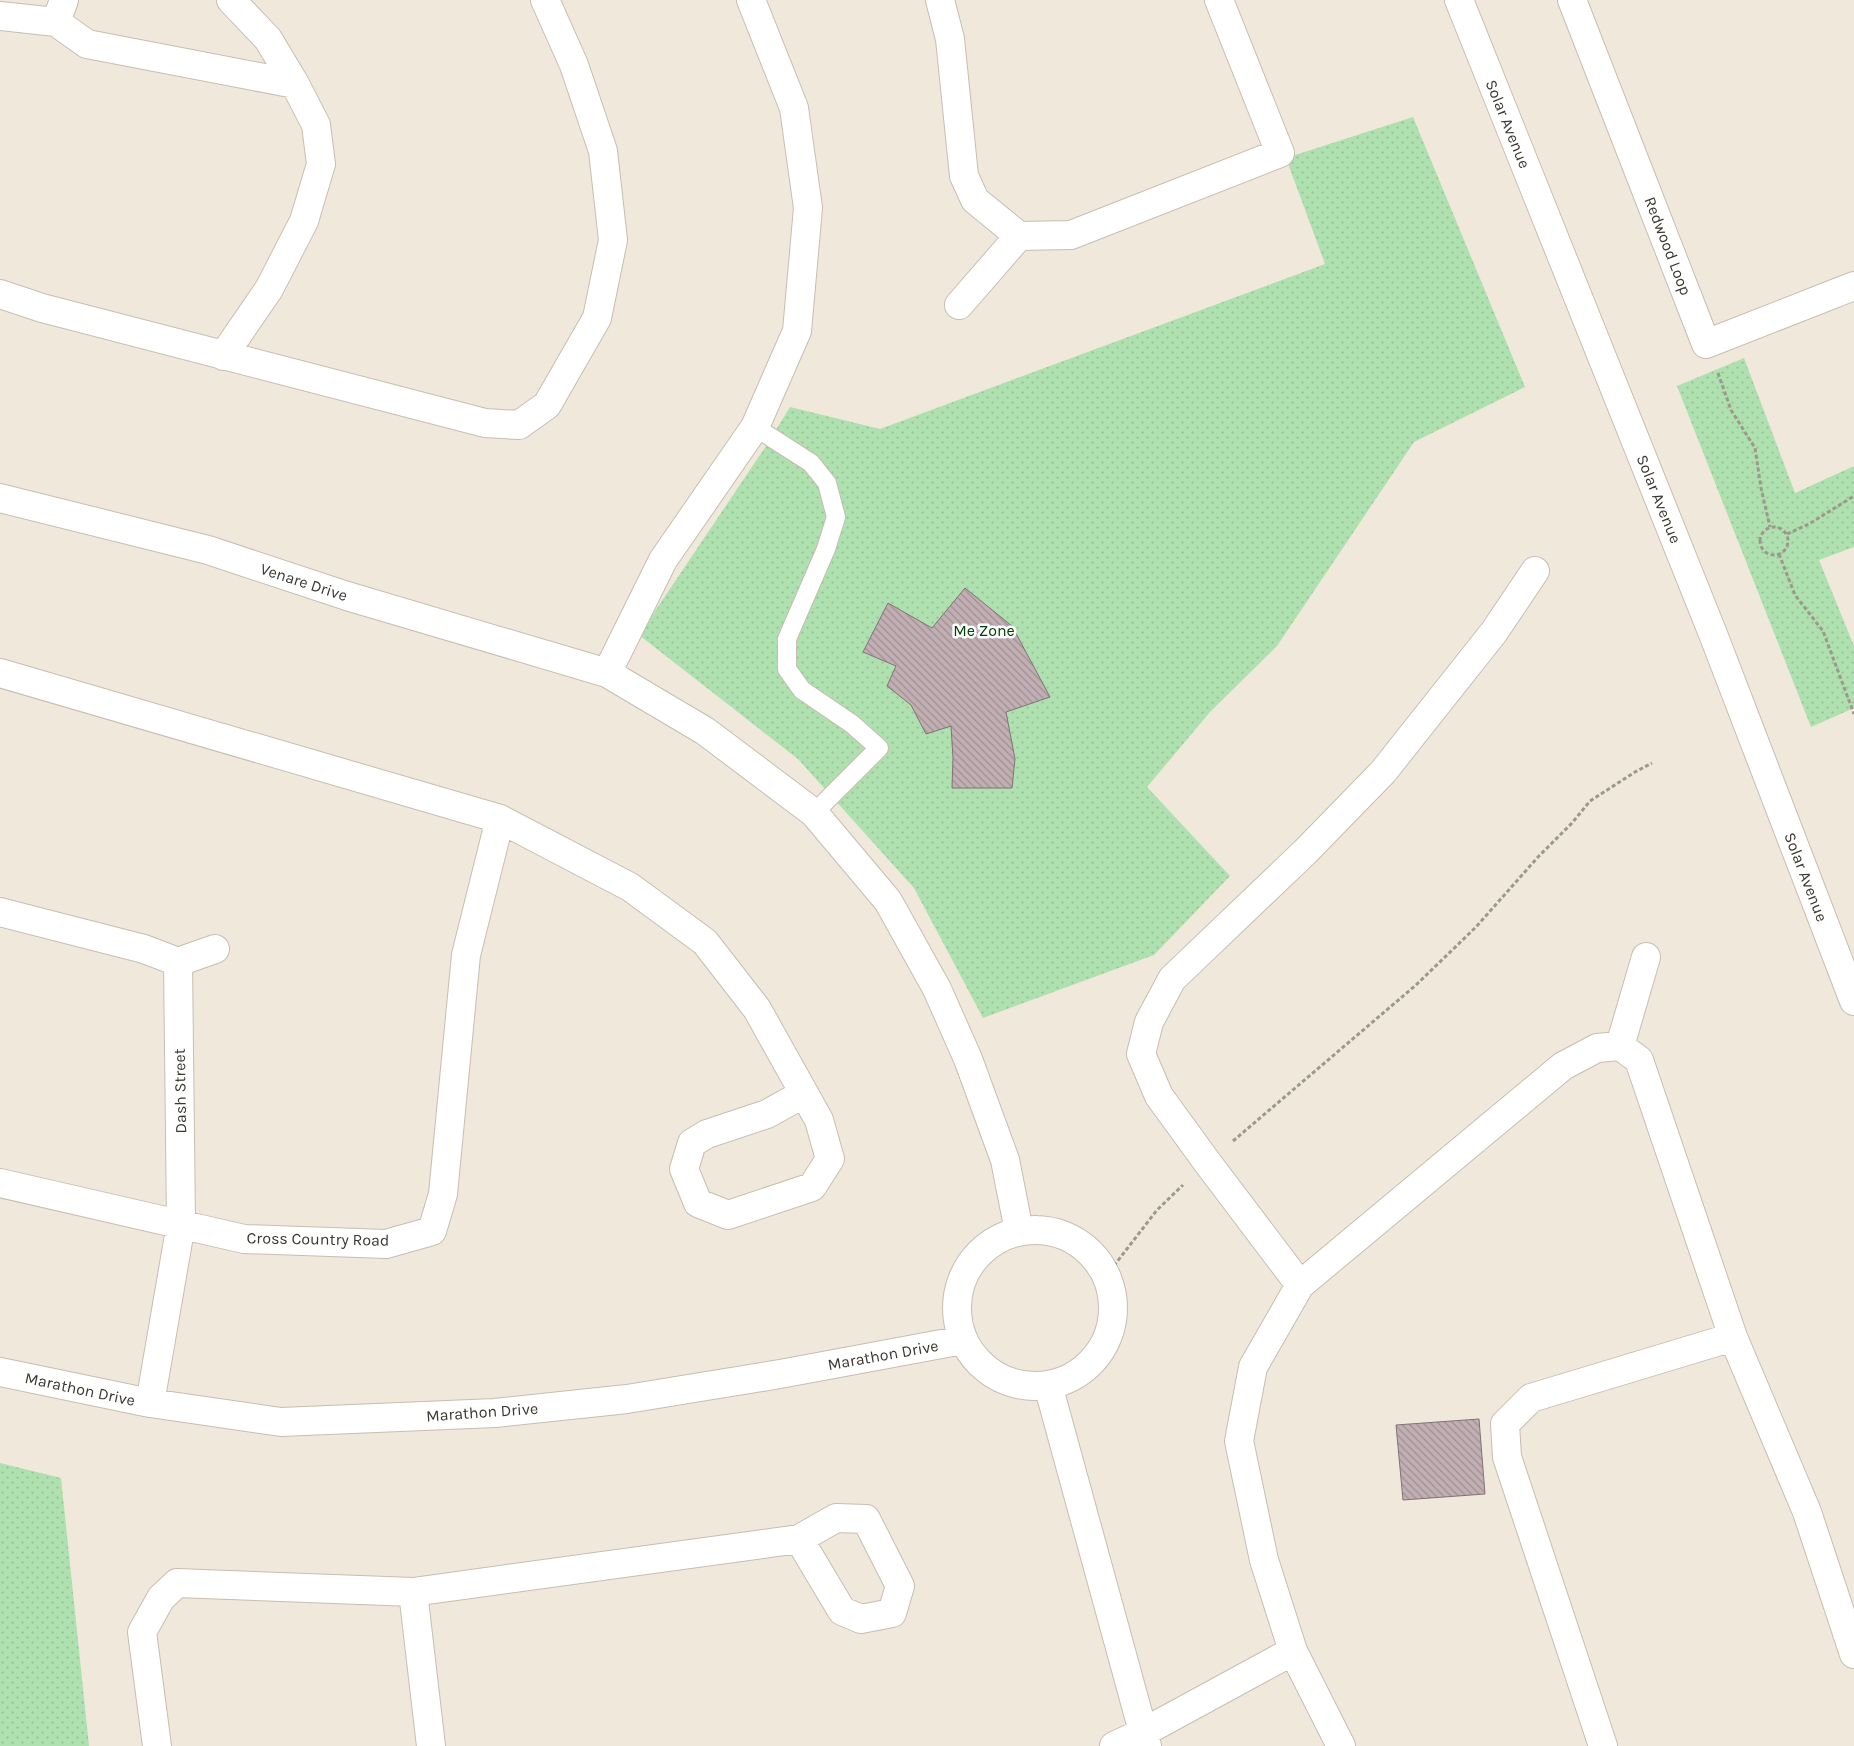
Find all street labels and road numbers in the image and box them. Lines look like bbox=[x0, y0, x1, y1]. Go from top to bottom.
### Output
street label: Solar Avenue bbox=[1482, 77, 1534, 171]
street label: Redwood Loop bbox=[1640, 194, 1696, 298]
street label: Solar Avenue bbox=[1633, 452, 1685, 546]
street label: Venare Drive bbox=[258, 559, 350, 605]
street label: Solar Avenue bbox=[1780, 830, 1832, 924]
street label: Dash Street bbox=[170, 1048, 190, 1134]
street label: Cross Country Road bbox=[246, 1228, 390, 1250]
street label: Marathon Drive bbox=[826, 1336, 940, 1374]
street label: Marathon Drive bbox=[23, 1368, 137, 1410]
street label: Marathon Drive bbox=[425, 1399, 539, 1425]

